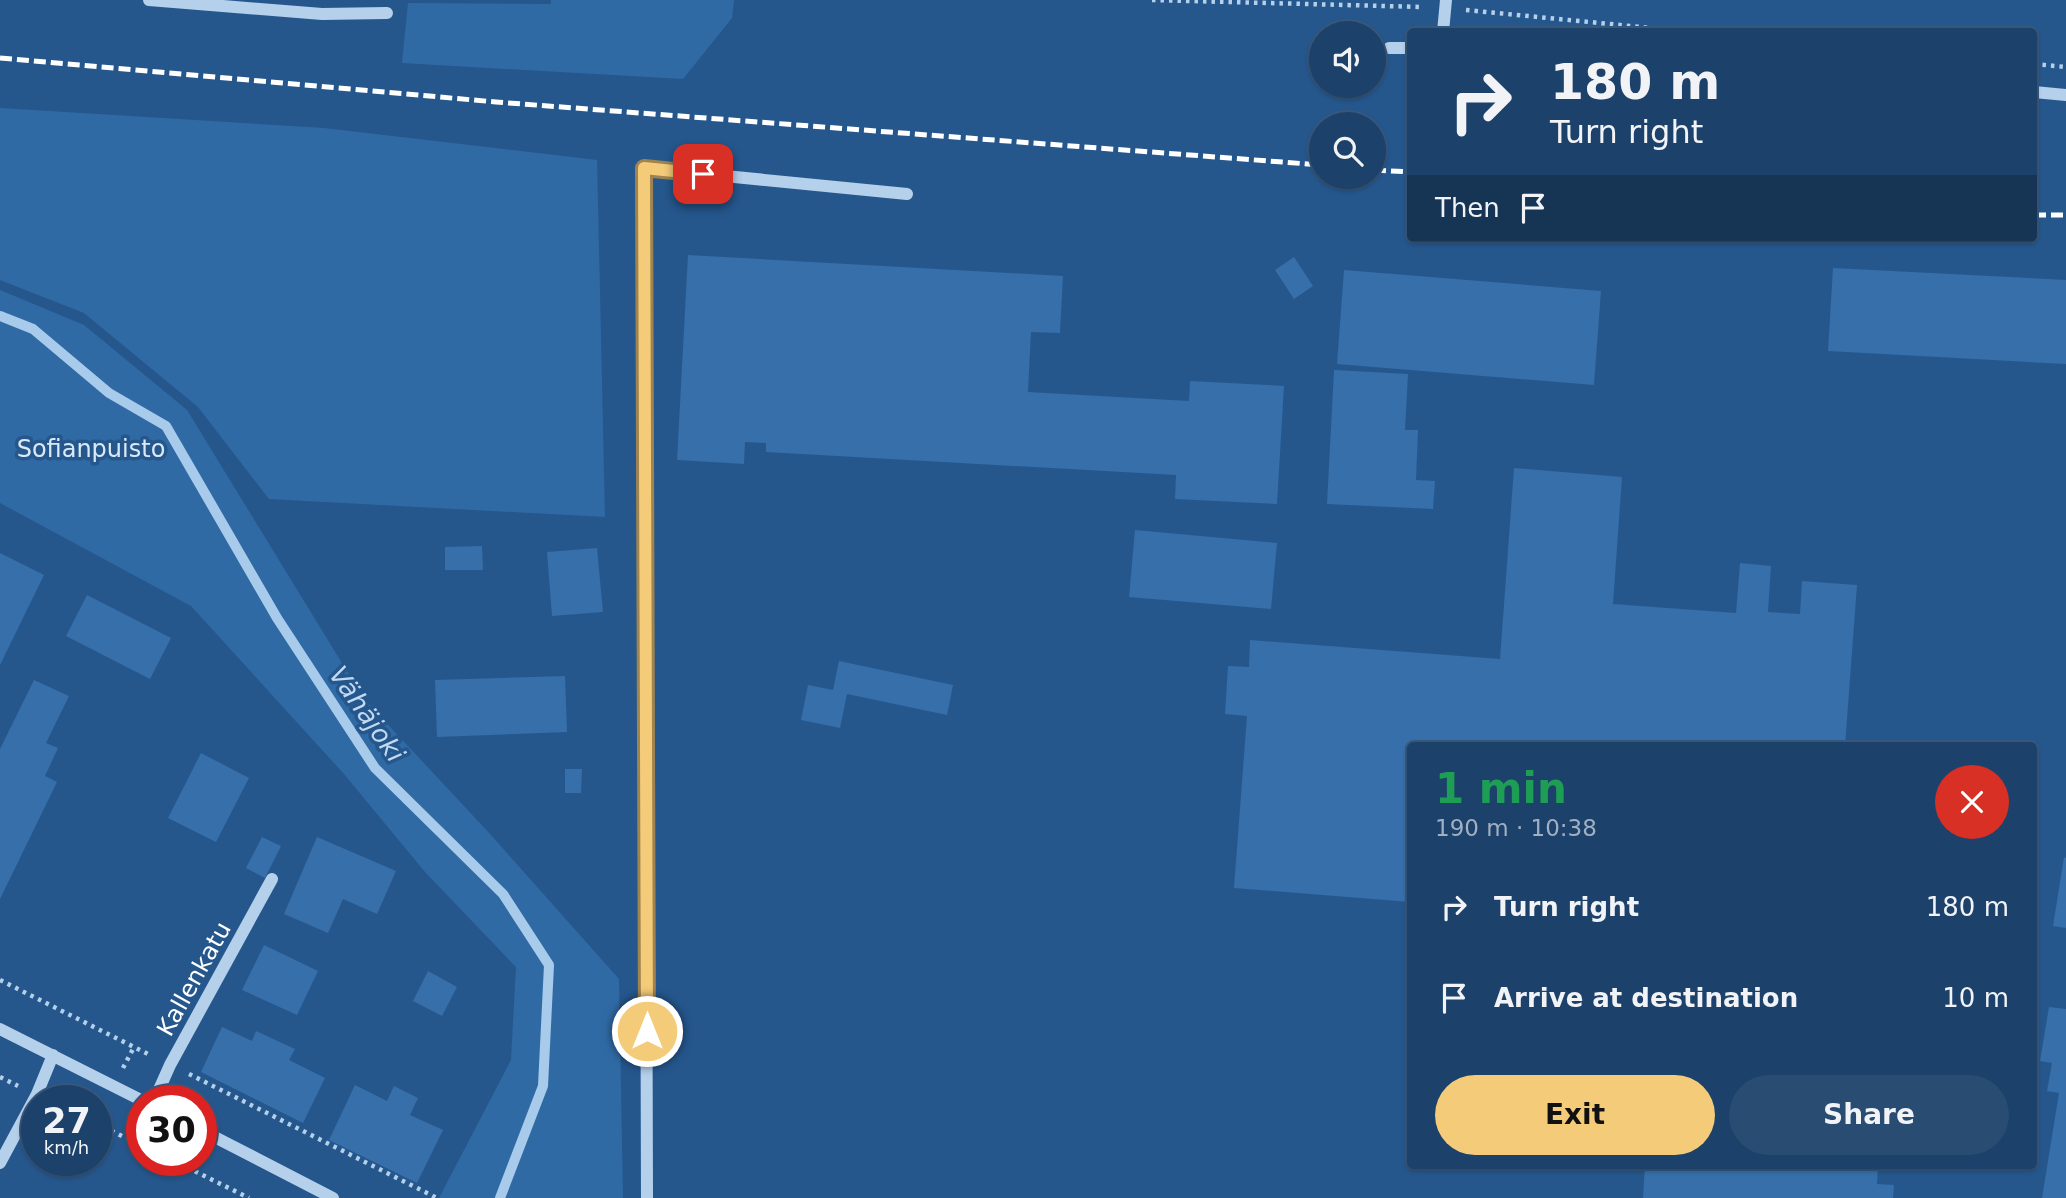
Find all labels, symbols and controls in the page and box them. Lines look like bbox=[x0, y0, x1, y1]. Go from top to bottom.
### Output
map controls bbox=[1309, 21, 1386, 189]
button: sound bbox=[1309, 21, 1386, 98]
text: 180 m bbox=[1550, 54, 1720, 111]
icon: right bbox=[1435, 56, 1526, 147]
button: search bbox=[1309, 112, 1386, 189]
text: Turn right bbox=[1550, 113, 1703, 151]
pin bbox=[673, 144, 733, 204]
icon: arrive bbox=[684, 155, 722, 193]
icon: arrive bbox=[1514, 189, 1552, 227]
text: Then bbox=[1435, 193, 1500, 223]
park label: Sofianpuisto bbox=[17, 435, 165, 463]
water label: Vähäjoki bbox=[323, 660, 411, 768]
text: 1 min bbox=[1435, 764, 1567, 813]
button: close bbox=[1935, 765, 2009, 839]
text: 190 m · 10:38 bbox=[1435, 815, 1597, 841]
icon: right bbox=[1435, 888, 1473, 926]
text: Turn right bbox=[1494, 892, 1639, 922]
text: 180 m bbox=[1926, 892, 2009, 922]
street label: Kallenkatu bbox=[151, 917, 237, 1041]
icon: arrive bbox=[1435, 979, 1473, 1017]
text: Arrive at destination bbox=[1494, 983, 1798, 1013]
text: 10 m bbox=[1942, 983, 2009, 1013]
position arrow bbox=[610, 994, 684, 1068]
button: Exit bbox=[1435, 1075, 1715, 1155]
button: Share bbox=[1729, 1075, 2009, 1155]
speed limit sign: 30 bbox=[126, 1085, 217, 1176]
text: 27 bbox=[42, 1101, 91, 1141]
text: km/h bbox=[44, 1137, 89, 1158]

